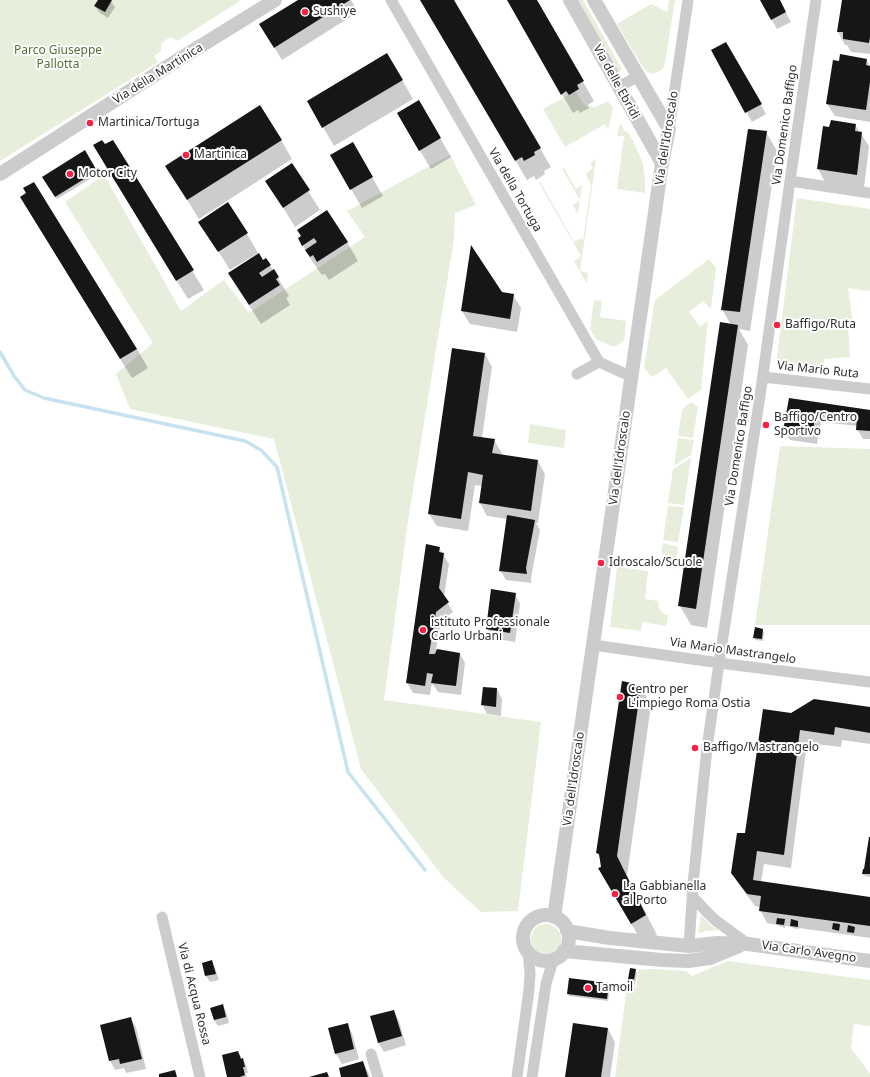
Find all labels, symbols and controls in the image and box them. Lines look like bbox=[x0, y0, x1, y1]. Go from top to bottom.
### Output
place label: Sushiye bbox=[313, 5, 356, 19]
marker: Sushiye bbox=[300, 7, 310, 17]
street label: Via della Martinica bbox=[110, 41, 206, 107]
street label: Via delle Ebridi bbox=[590, 42, 642, 122]
park label: Parco Giuseppe Pallotta bbox=[14, 44, 102, 72]
street label: Via Domenico Baffigo bbox=[769, 64, 801, 186]
street label: Via dell'Idroscalo bbox=[652, 90, 682, 186]
place label: Martinica/Tortuga bbox=[98, 116, 199, 130]
marker: Martinica/Tortuga bbox=[85, 118, 95, 128]
street label: Via della Tortuga bbox=[485, 146, 545, 234]
place label: Martinica bbox=[194, 148, 247, 162]
marker: Martinica bbox=[181, 150, 191, 160]
place label: Motor City bbox=[78, 167, 137, 181]
marker: Motor City bbox=[65, 169, 75, 179]
place label: Baffigo/Ruta bbox=[785, 318, 856, 332]
marker: Baffigo/Ruta bbox=[772, 320, 782, 330]
street label: Via Mario Ruta bbox=[776, 359, 860, 381]
street label: Via Domenico Baffigo bbox=[722, 385, 756, 507]
street label: Via dell'Idroscalo bbox=[606, 410, 634, 506]
place label: Baffigo/Centro Sportivo bbox=[774, 411, 857, 439]
marker: Baffigo/Centro Sportivo bbox=[761, 420, 771, 430]
place label: Idroscalo/Scuole bbox=[609, 556, 702, 570]
marker: Idroscalo/Scuole bbox=[596, 558, 606, 568]
place label: istituto Professionale Carlo Urbani bbox=[431, 616, 550, 644]
marker: istituto Professionale Carlo Urbani bbox=[418, 625, 428, 635]
street label: Via Mario Mastrangelo bbox=[669, 635, 797, 667]
place label: Centro per L'impiego Roma Ostia bbox=[628, 683, 750, 711]
marker: Centro per L'impiego Roma Ostia bbox=[615, 692, 625, 702]
street label: Via dell'Idroscalo bbox=[560, 731, 588, 827]
place label: Baffigo/Mastrangelo bbox=[703, 741, 819, 755]
marker: Baffigo/Mastrangelo bbox=[690, 743, 700, 753]
place label: La Gabbianella al Porto bbox=[623, 880, 706, 908]
marker: La Gabbianella al Porto bbox=[610, 889, 620, 899]
street label: Via Carlo Avegno bbox=[761, 938, 857, 966]
street label: Via di Acqua Rossa bbox=[174, 941, 214, 1047]
place label: Tamoil bbox=[596, 981, 633, 995]
marker: Tamoil bbox=[583, 983, 593, 993]

